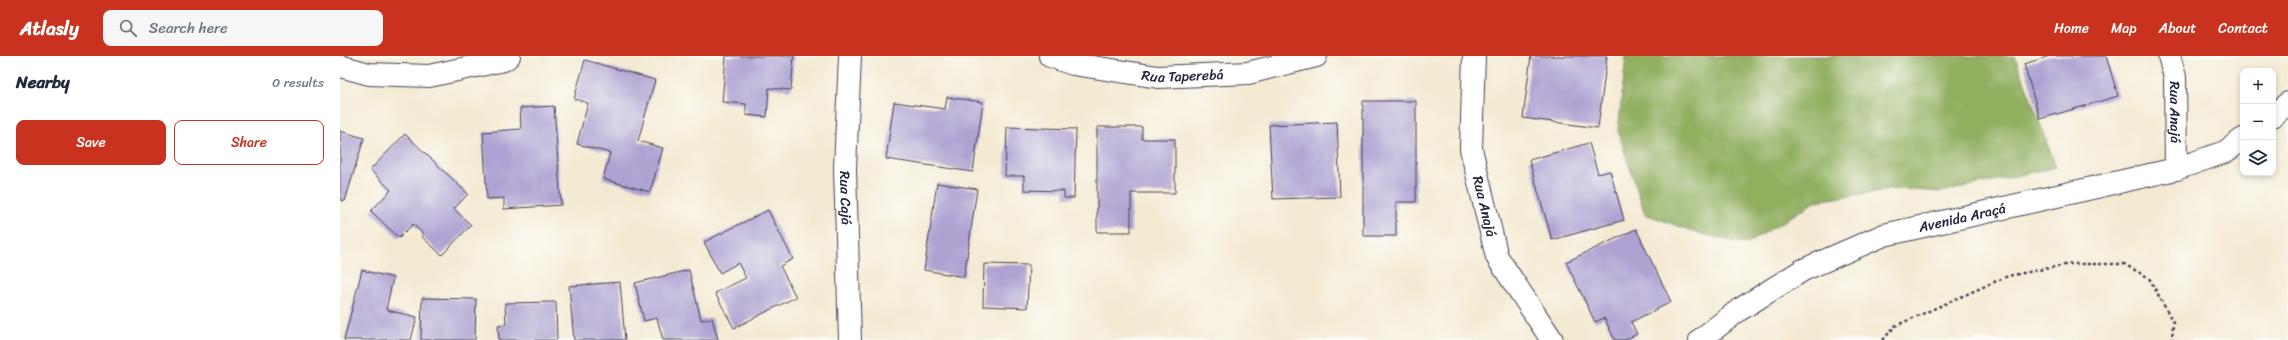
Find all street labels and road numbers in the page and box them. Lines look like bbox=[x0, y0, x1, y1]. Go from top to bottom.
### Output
street label: Rua Taperebá bbox=[1140, 62, 1224, 90]
street label: Rua Anajá bbox=[2163, 81, 2188, 143]
street label: Rua Cajá bbox=[833, 170, 859, 225]
street label: Rua Anajá bbox=[1465, 173, 1504, 239]
street label: Avenida Araçá bbox=[1915, 195, 2008, 240]

